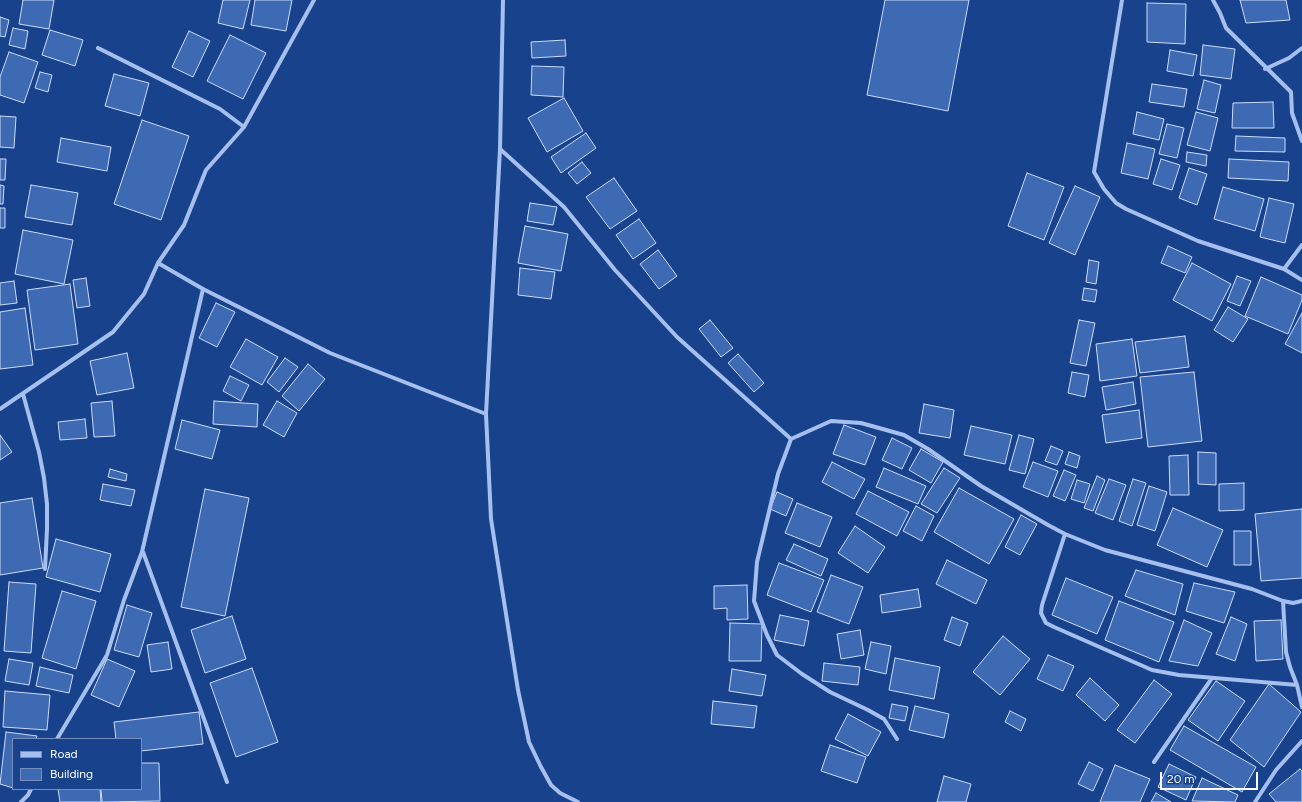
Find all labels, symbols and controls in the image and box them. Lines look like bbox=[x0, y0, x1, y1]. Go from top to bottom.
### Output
legend bbox=[12, 738, 142, 790]
text: Road bbox=[50, 747, 78, 761]
scale bar bbox=[1162, 764, 1260, 790]
text: Building bbox=[50, 767, 93, 781]
text: 20 m bbox=[1167, 772, 1195, 786]

